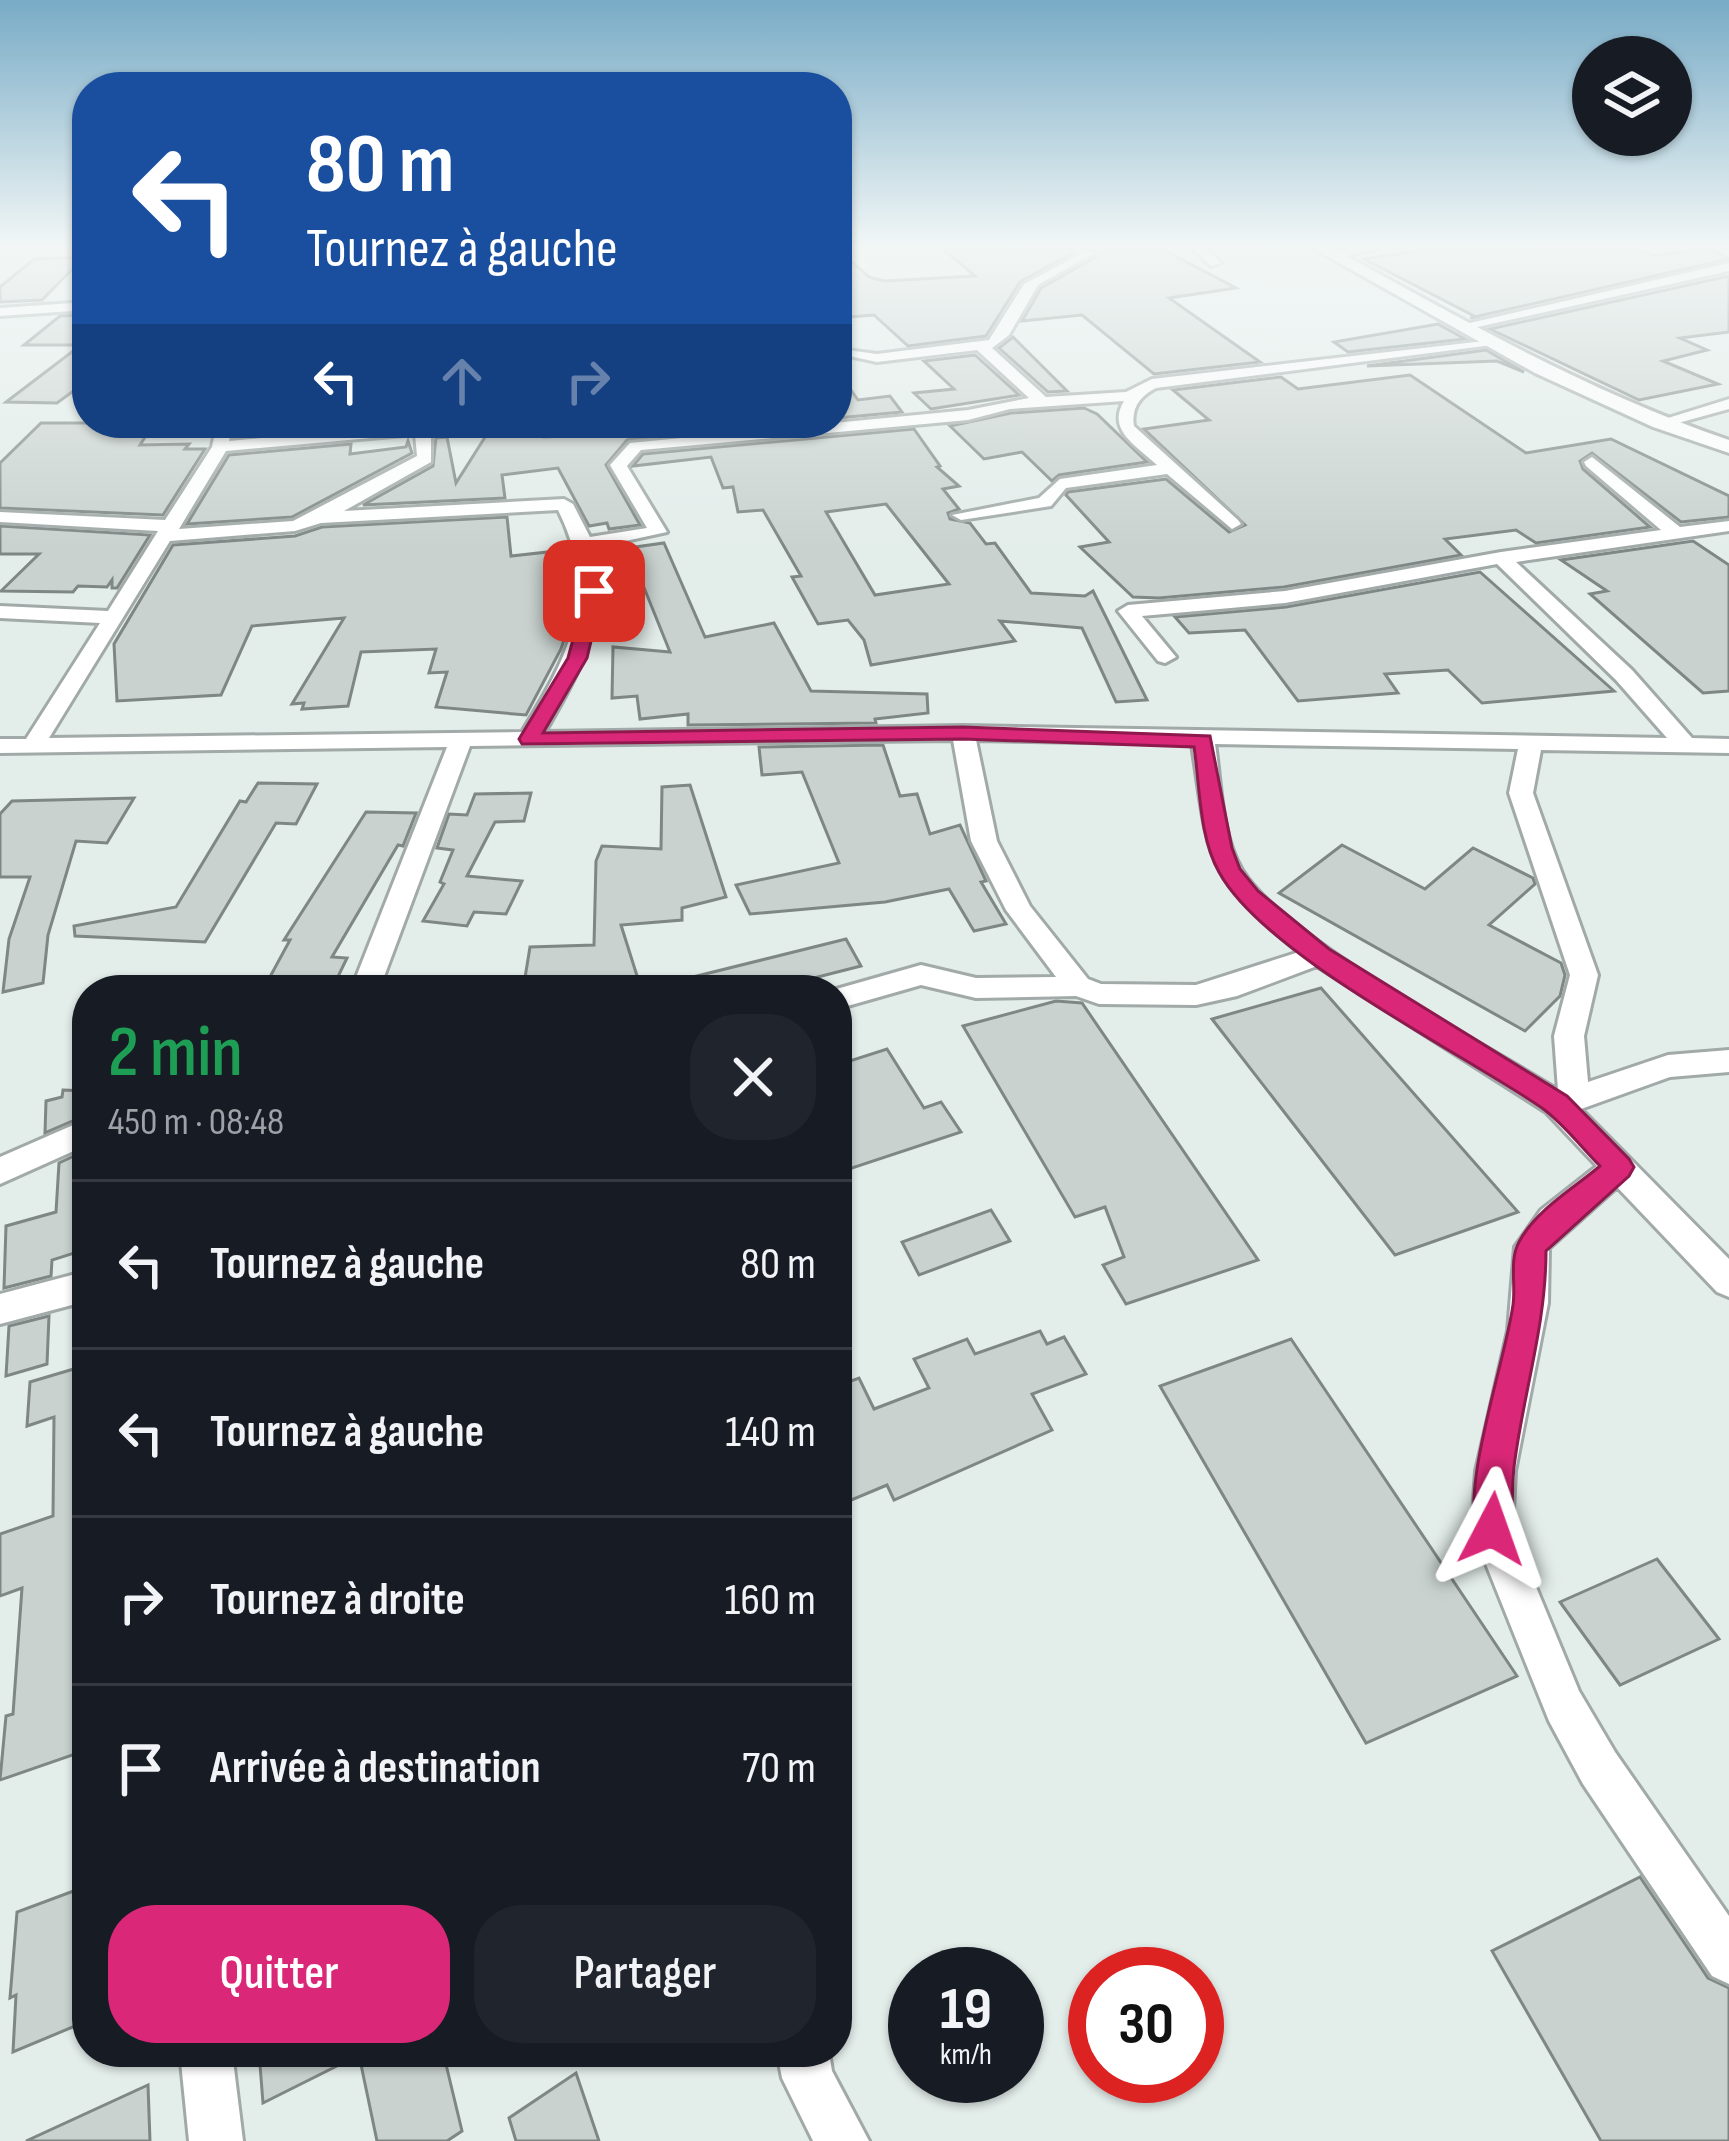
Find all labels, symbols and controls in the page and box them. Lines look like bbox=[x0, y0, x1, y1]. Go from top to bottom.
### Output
map controls bbox=[1572, 36, 1692, 156]
button: layers bbox=[1572, 36, 1692, 156]
text: 80 m bbox=[306, 115, 454, 216]
icon: left bbox=[108, 120, 264, 276]
text: Tournez à gauche bbox=[306, 217, 618, 282]
icon: left bbox=[303, 348, 369, 414]
icon: ahead bbox=[429, 348, 495, 414]
icon: right bbox=[555, 348, 621, 414]
pin bbox=[543, 540, 645, 642]
icon: arrive bbox=[561, 558, 627, 624]
text: 2 min bbox=[108, 1010, 243, 1097]
button: close bbox=[690, 1014, 816, 1140]
text: 450 m · 08:48 bbox=[108, 1099, 284, 1146]
icon: left bbox=[108, 1232, 174, 1298]
text: Tournez à gauche bbox=[210, 1237, 484, 1292]
text: 80 m bbox=[740, 1237, 816, 1292]
icon: left bbox=[108, 1400, 174, 1466]
text: Tournez à gauche bbox=[210, 1405, 484, 1460]
text: 140 m bbox=[725, 1405, 816, 1460]
position arrow bbox=[1429, 1466, 1555, 1592]
icon: right bbox=[108, 1568, 174, 1634]
text: Tournez à droite bbox=[210, 1573, 465, 1628]
text: 160 m bbox=[724, 1573, 816, 1628]
icon: arrive bbox=[108, 1736, 174, 1802]
text: Arrivée à destination bbox=[210, 1741, 540, 1796]
text: 70 m bbox=[742, 1741, 816, 1796]
button: Quitter bbox=[108, 1905, 450, 2043]
button: Partager bbox=[474, 1905, 816, 2043]
speed limit sign: 30 bbox=[1068, 1947, 1224, 2103]
text: 19 bbox=[940, 1974, 992, 2046]
text: km/h bbox=[940, 2037, 992, 2073]

